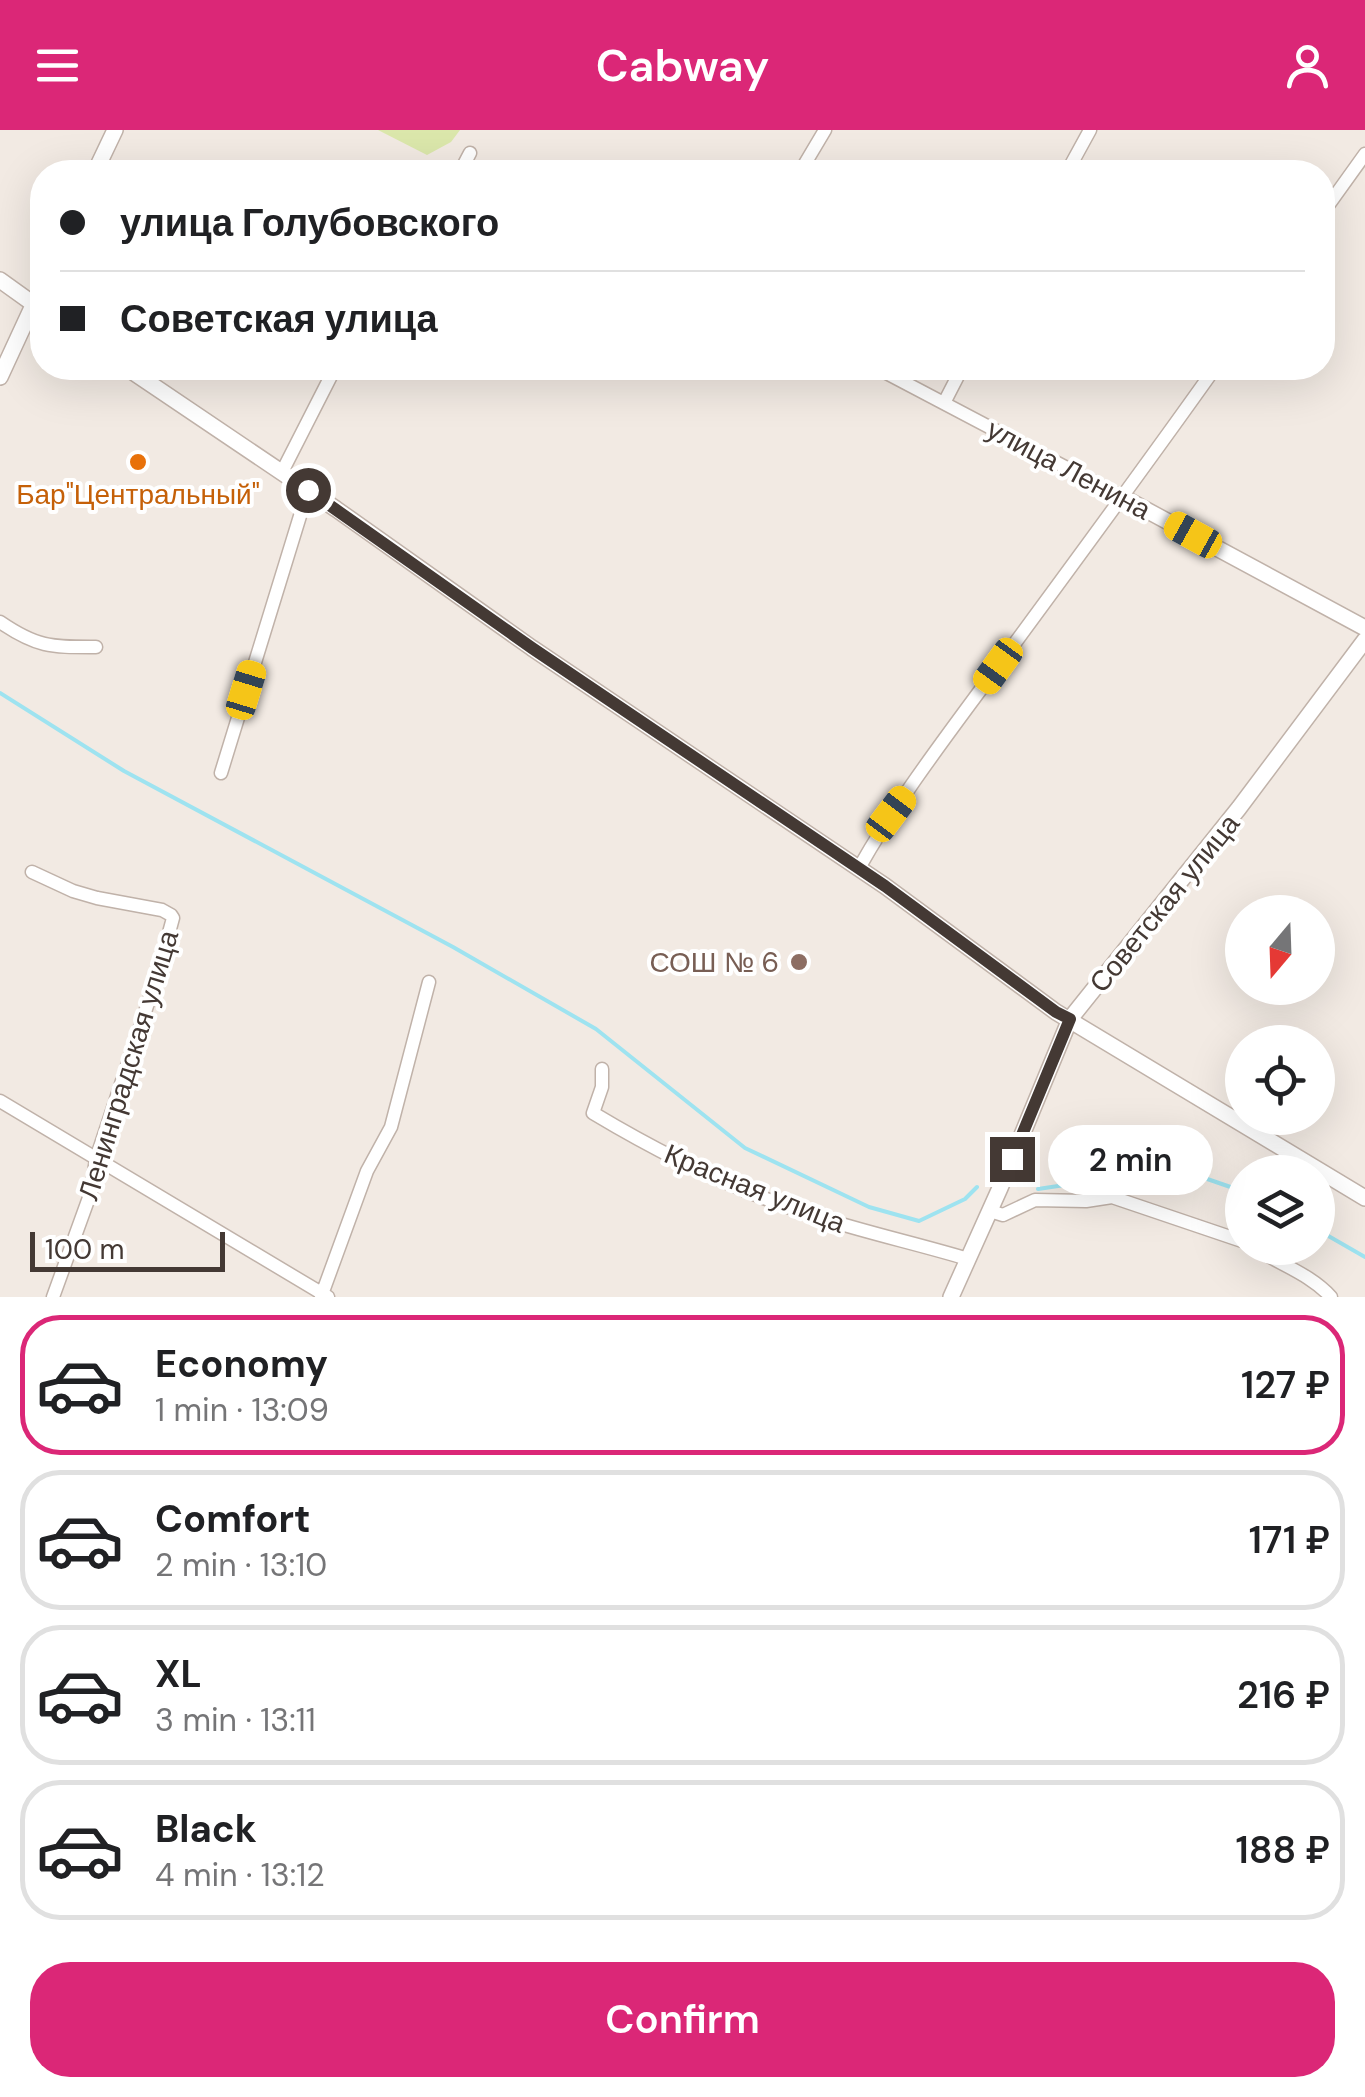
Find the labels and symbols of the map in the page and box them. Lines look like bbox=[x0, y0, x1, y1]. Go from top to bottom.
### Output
street label: улица Ленина bbox=[980, 411, 1158, 528]
marker: Бар"Центральный" bbox=[127, 451, 149, 473]
route start bbox=[286, 468, 331, 513]
place label: Бар"Центральный" bbox=[16, 476, 260, 513]
car bbox=[1159, 507, 1227, 563]
car bbox=[968, 633, 1028, 699]
car bbox=[223, 657, 269, 723]
car bbox=[861, 781, 921, 847]
street label: Советская улица bbox=[1081, 806, 1248, 1000]
north arrow bbox=[1225, 895, 1335, 1005]
street label: Ленинградская улица bbox=[70, 925, 187, 1205]
place label: СОШ № 6 bbox=[649, 944, 779, 981]
marker: СОШ № 6 bbox=[788, 951, 810, 973]
callout: 2 min bbox=[1047, 1124, 1212, 1194]
street label: Красная улица bbox=[659, 1135, 851, 1242]
route end bbox=[990, 1137, 1035, 1182]
scale bar bbox=[30, 1227, 225, 1272]

